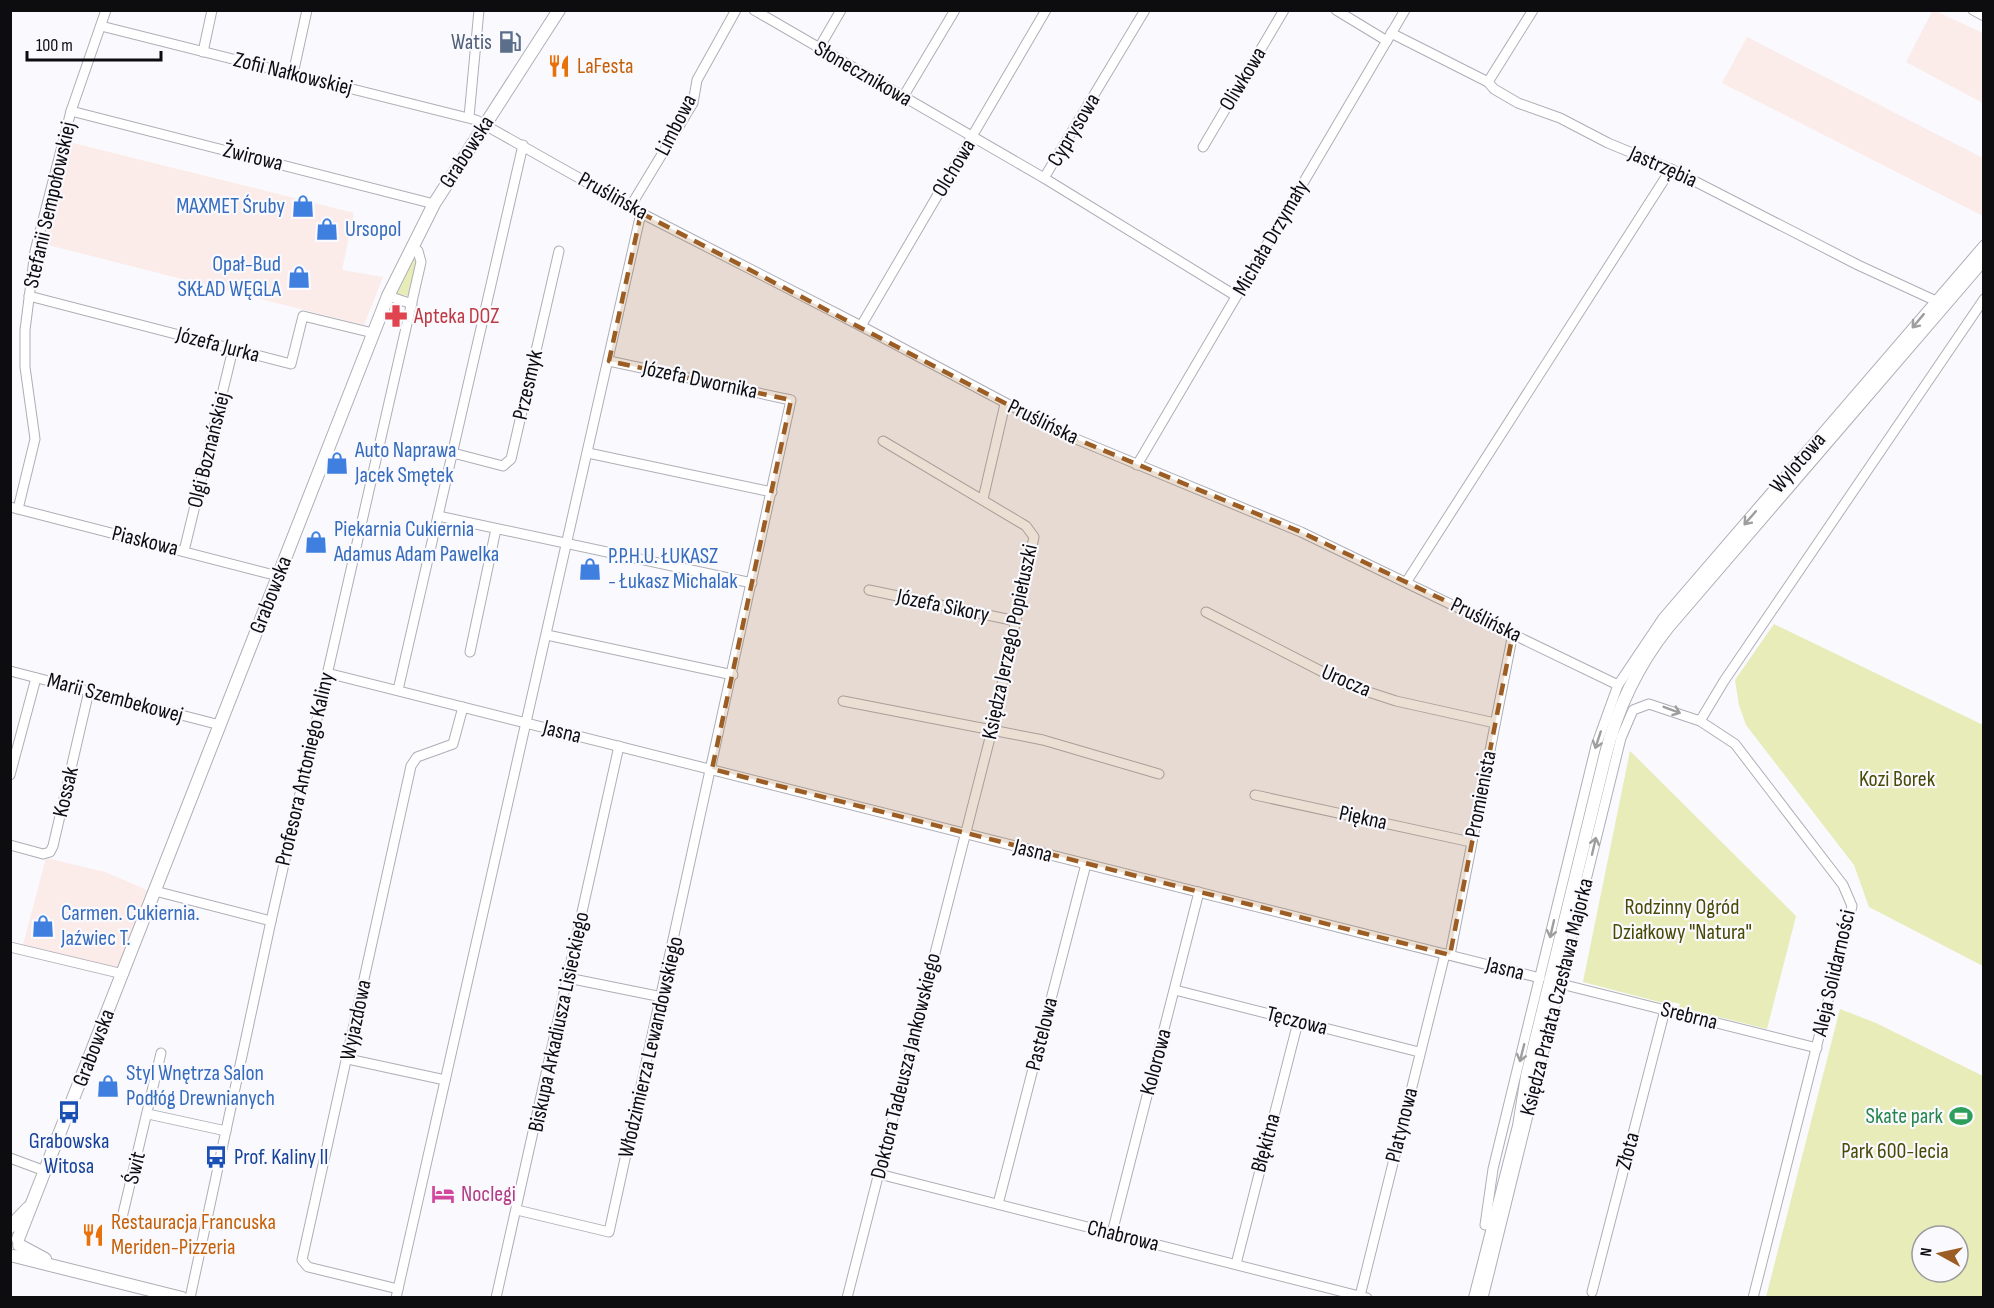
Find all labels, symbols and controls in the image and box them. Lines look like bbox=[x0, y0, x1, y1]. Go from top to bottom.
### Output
scale bar bbox=[27, 24, 160, 62]
place label: Watis bbox=[451, 29, 492, 56]
fuel station icon: Watis bbox=[497, 29, 523, 55]
text: 100 m bbox=[36, 35, 73, 56]
street label: Słonecznikowa bbox=[809, 35, 917, 113]
street label: Oliwkowa bbox=[1214, 42, 1272, 116]
street label: Zofii Nałkowskiej bbox=[231, 46, 355, 102]
restaurant icon: LaFesta bbox=[546, 53, 572, 79]
place label: LaFesta bbox=[577, 53, 633, 80]
street label: Cyprysowa bbox=[1042, 88, 1106, 172]
street label: Limbowa bbox=[649, 90, 703, 160]
street label: Grabowska bbox=[434, 111, 500, 193]
street label: Stefanii Sempołowskiej bbox=[18, 119, 82, 291]
street label: Olchowa bbox=[926, 134, 982, 202]
street label: Żwirowa bbox=[220, 137, 286, 177]
street label: Jastrzębia bbox=[1624, 140, 1701, 194]
street label: Pruślińska bbox=[573, 166, 653, 226]
street label: Michała Drzymały bbox=[1227, 175, 1315, 301]
place label: MAXMET Śruby bbox=[176, 193, 286, 220]
shop icon: MAXMET Śruby bbox=[290, 193, 316, 219]
shop icon: Ursopol bbox=[314, 216, 340, 242]
place label: Ursopol bbox=[345, 216, 401, 243]
place label: Opał-Bud SKŁAD WĘGLA bbox=[178, 251, 282, 303]
shop icon: Opał-Bud SKŁAD WĘGLA bbox=[286, 264, 312, 290]
pharmacy icon: Apteka DOZ bbox=[383, 303, 409, 329]
place label: Apteka DOZ bbox=[413, 303, 499, 330]
one-way arrow bbox=[1912, 313, 1925, 329]
street label: Józefa Jurka bbox=[173, 321, 262, 369]
street label: Przesmyk bbox=[507, 347, 549, 423]
street label: Józefa Dwornika bbox=[639, 354, 760, 405]
street label: Olgi Boznańskiej bbox=[182, 389, 236, 511]
street label: Pruślińska bbox=[1003, 393, 1083, 451]
street label: Wylotowa bbox=[1764, 427, 1832, 499]
place label: Auto Naprawa Jacek Smętek bbox=[354, 437, 456, 489]
shop icon: Auto Naprawa Jacek Smętek bbox=[324, 450, 350, 476]
one-way arrow bbox=[1744, 510, 1757, 526]
place label: Piekarnia Cukiernia Adamus Adam Pawelka bbox=[333, 516, 499, 568]
street label: Piaskowa bbox=[109, 520, 181, 562]
shop icon: Piekarnia Cukiernia Adamus Adam Pawelka bbox=[303, 529, 329, 555]
street label: Księdza Jerzego Popiełuszki bbox=[976, 542, 1044, 742]
place label: P.P.H.U. ŁUKASZ - Łukasz Michalak bbox=[608, 543, 738, 595]
street label: Grabowska bbox=[244, 552, 298, 638]
shop icon: P.P.H.U. ŁUKASZ - Łukasz Michalak bbox=[577, 556, 603, 582]
street label: Józefa Sikory bbox=[893, 583, 992, 629]
street label: Pruślińska bbox=[1446, 591, 1526, 649]
street label: Urocza bbox=[1317, 659, 1375, 703]
street label: Marii Szembekowej bbox=[44, 667, 186, 729]
street label: Profesora Antoniego Kaliny bbox=[270, 669, 340, 868]
one-way arrow bbox=[1662, 705, 1681, 716]
street label: Jasna bbox=[539, 714, 584, 750]
one-way arrow bbox=[1592, 730, 1603, 749]
street label: Promienista bbox=[1459, 748, 1503, 840]
street label: Kossak bbox=[47, 764, 85, 820]
park label: Kozi Borek bbox=[1859, 766, 1936, 793]
street label: Piękna bbox=[1336, 800, 1390, 836]
street label: Jasna bbox=[1010, 833, 1055, 869]
one-way arrow bbox=[1589, 837, 1601, 856]
street label: Księdza Prałata Czesława Majorka bbox=[1514, 875, 1600, 1119]
park label: Rodzinny Ogród Działkowy "Natura" bbox=[1612, 894, 1752, 946]
place label: Carmen. Cukiernia. Jaźwiec T. bbox=[60, 900, 200, 952]
street label: Aleja Solidarności bbox=[1806, 907, 1862, 1040]
street label: Biskupa Arkadiusza Lisieckiego bbox=[522, 909, 596, 1135]
shop icon: Carmen. Cukiernia. Jaźwiec T. bbox=[30, 913, 56, 939]
one-way arrow bbox=[1546, 919, 1557, 938]
street label: Włodzimierza Lewandowskiego bbox=[612, 934, 690, 1160]
street label: Doktora Tadeusza Jankowskiego bbox=[865, 950, 947, 1182]
street label: Jasna bbox=[1482, 951, 1527, 987]
street label: Wyjazdowa bbox=[334, 977, 378, 1063]
street label: Pastelowa bbox=[1020, 995, 1064, 1073]
street label: Srebrna bbox=[1658, 996, 1720, 1036]
street label: Tęczowa bbox=[1264, 1000, 1330, 1042]
street label: Grabowska bbox=[67, 1005, 121, 1091]
street label: Kolorowa bbox=[1134, 1026, 1178, 1098]
one-way arrow bbox=[1515, 1044, 1527, 1063]
place label: Styl Wnętrza Salon Podłóg Drewnianych bbox=[126, 1060, 275, 1112]
shop icon: Styl Wnętrza Salon Podłóg Drewnianych bbox=[95, 1073, 121, 1099]
street label: Platynowa bbox=[1380, 1085, 1424, 1165]
bus stop icon: Grabowska Witosa bbox=[56, 1099, 82, 1125]
place label: Skate park bbox=[1866, 1103, 1944, 1130]
sports icon: Skate park bbox=[1948, 1103, 1974, 1129]
street label: Błękitna bbox=[1245, 1111, 1287, 1175]
place label: Grabowska Witosa bbox=[29, 1128, 109, 1180]
street label: Złota bbox=[1610, 1129, 1646, 1173]
park label: Park 600-lecia bbox=[1841, 1138, 1949, 1165]
bus stop icon: Prof. Kaliny II bbox=[203, 1144, 229, 1170]
place label: Prof. Kaliny II bbox=[234, 1144, 328, 1171]
street label: Świt bbox=[118, 1149, 152, 1187]
hotel icon: Noclegi bbox=[430, 1181, 456, 1207]
place label: Noclegi bbox=[461, 1181, 516, 1208]
place label: Restauracja Francuska Meriden-Pizzeria bbox=[111, 1209, 276, 1261]
street label: Chabrowa bbox=[1084, 1214, 1162, 1258]
restaurant icon: Restauracja Francuska Meriden-Pizzeria bbox=[80, 1222, 106, 1248]
north arrow bbox=[1910, 1224, 1970, 1284]
text: N bbox=[1917, 1247, 1937, 1258]

